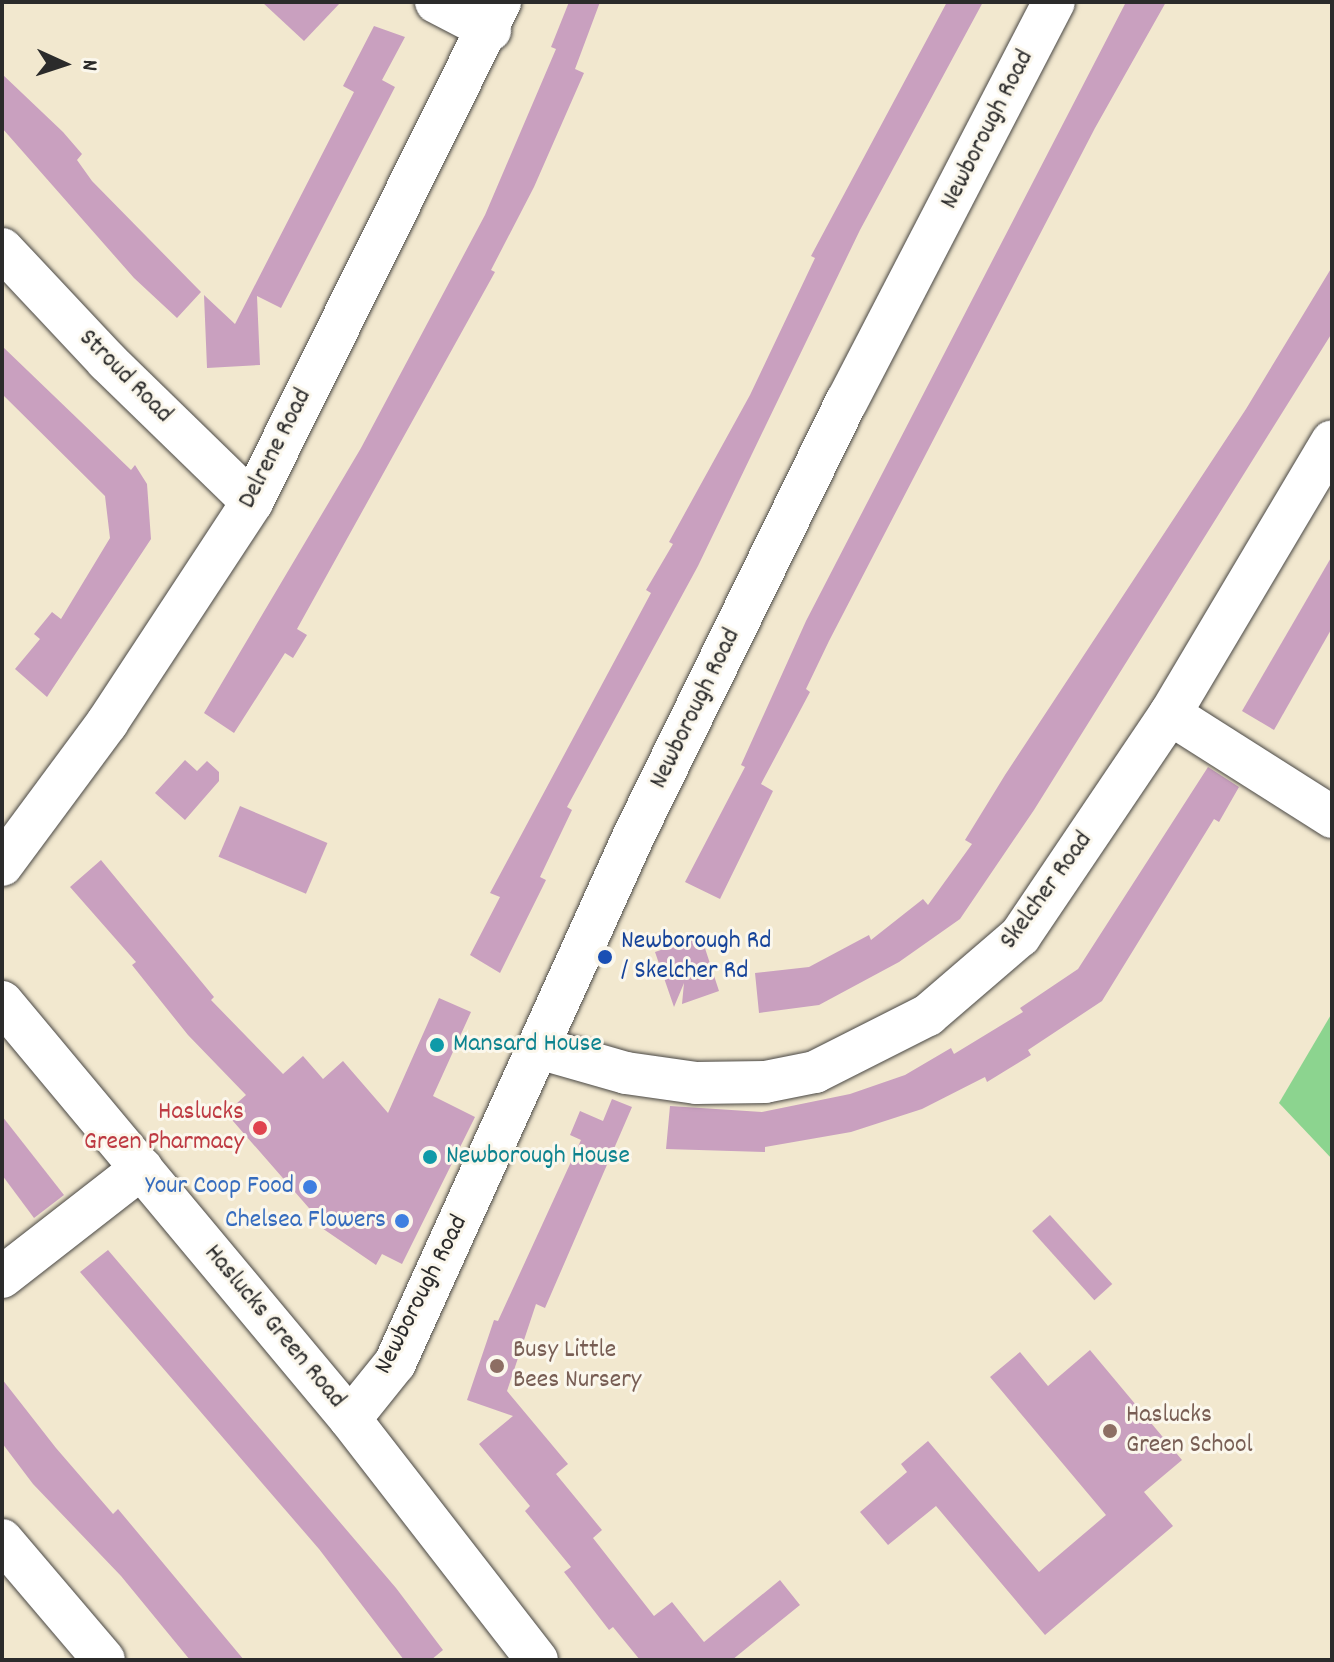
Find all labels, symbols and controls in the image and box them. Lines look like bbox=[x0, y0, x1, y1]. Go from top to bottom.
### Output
north arrow bbox=[24, 24, 104, 104]
street label: Newborough Road bbox=[935, 45, 1041, 215]
text: N bbox=[73, 59, 104, 72]
street label: Stroud Road bbox=[71, 323, 179, 431]
street label: Delrene Road bbox=[233, 384, 319, 514]
street label: Newborough Road bbox=[644, 624, 748, 794]
street label: Skelcher Road bbox=[994, 826, 1100, 956]
place label: Newborough Rd / Skelcher Rd bbox=[621, 926, 771, 988]
marker: Newborough Rd / Skelcher Rd bbox=[596, 948, 614, 966]
place label: Mansard House bbox=[453, 1029, 602, 1061]
marker: Mansard House bbox=[428, 1036, 446, 1054]
place label: Haslucks Green Pharmacy bbox=[84, 1097, 244, 1158]
marker: Haslucks Green Pharmacy bbox=[251, 1119, 269, 1137]
place label: Newborough House bbox=[446, 1141, 630, 1173]
marker: Newborough House bbox=[421, 1148, 439, 1166]
place label: Your Coop Food bbox=[145, 1171, 294, 1203]
marker: Your Coop Food bbox=[301, 1178, 319, 1196]
place label: Chelsea Flowers bbox=[225, 1205, 386, 1237]
street label: Newborough Road bbox=[369, 1210, 475, 1380]
marker: Chelsea Flowers bbox=[393, 1212, 411, 1230]
street label: Haslucks Green Road bbox=[196, 1239, 352, 1415]
place label: Busy Little Bees Nursery bbox=[513, 1335, 641, 1396]
marker: Busy Little Bees Nursery bbox=[488, 1357, 506, 1375]
place label: Haslucks Green School bbox=[1126, 1400, 1253, 1462]
marker: Haslucks Green School bbox=[1101, 1422, 1119, 1440]

